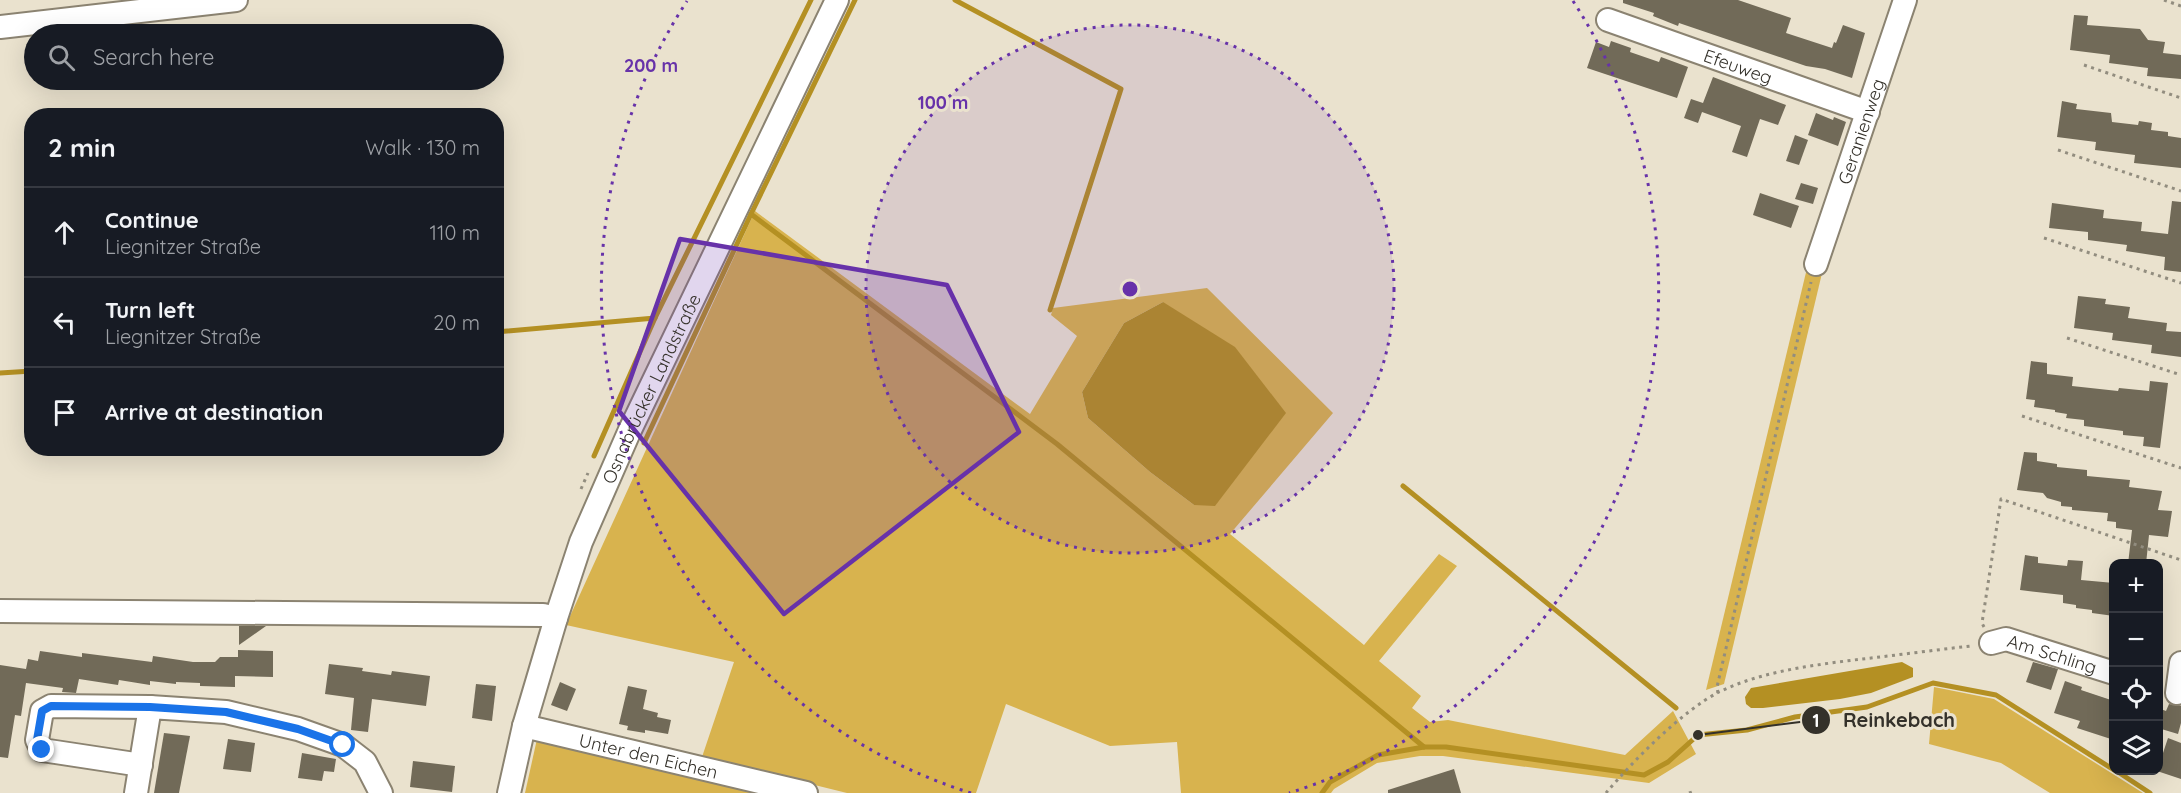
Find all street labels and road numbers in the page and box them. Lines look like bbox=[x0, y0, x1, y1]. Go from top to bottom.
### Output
street label: Efeuweg bbox=[1701, 43, 1776, 89]
street label: Geranienweg bbox=[1832, 76, 1889, 187]
street label: Osnabrücker Landstraße bbox=[597, 290, 705, 487]
street label: Am Schling bbox=[2005, 629, 2100, 678]
street label: Unter den Eichen bbox=[577, 728, 720, 783]

